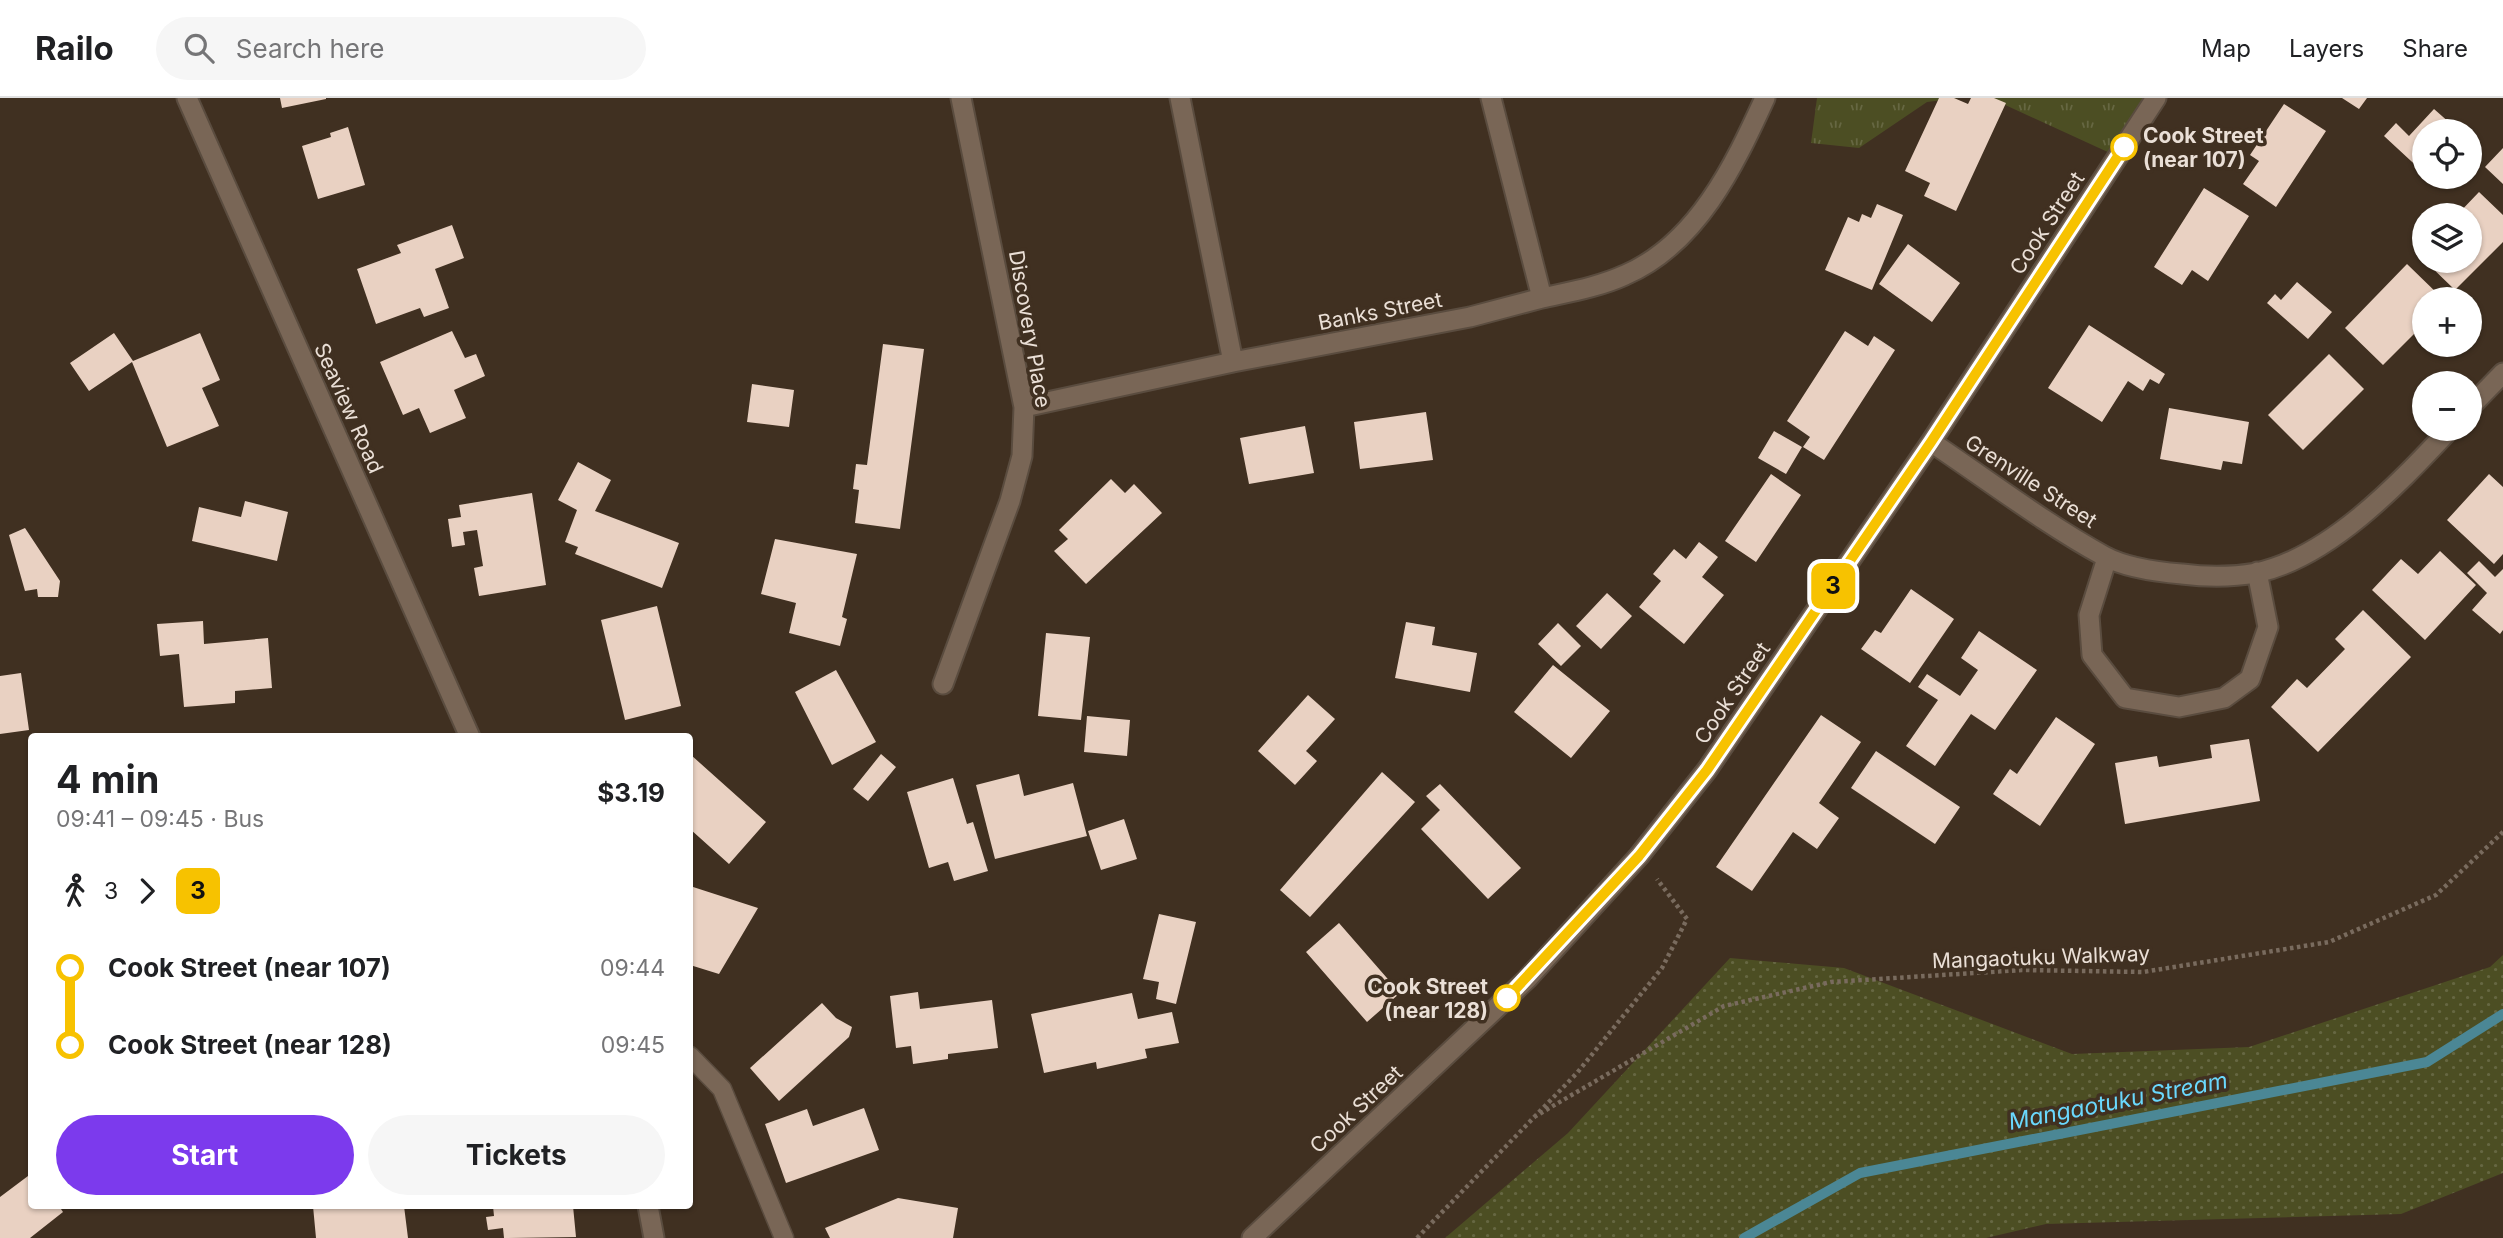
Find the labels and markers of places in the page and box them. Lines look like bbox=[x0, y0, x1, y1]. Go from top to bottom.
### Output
place label: Cook Street (near 107) bbox=[2143, 123, 2264, 172]
marker: Cook Street (near 107) bbox=[2111, 134, 2137, 160]
place label: Cook Street (near 128) bbox=[1367, 974, 1488, 1023]
marker: Cook Street (near 128) bbox=[1494, 985, 1520, 1011]

